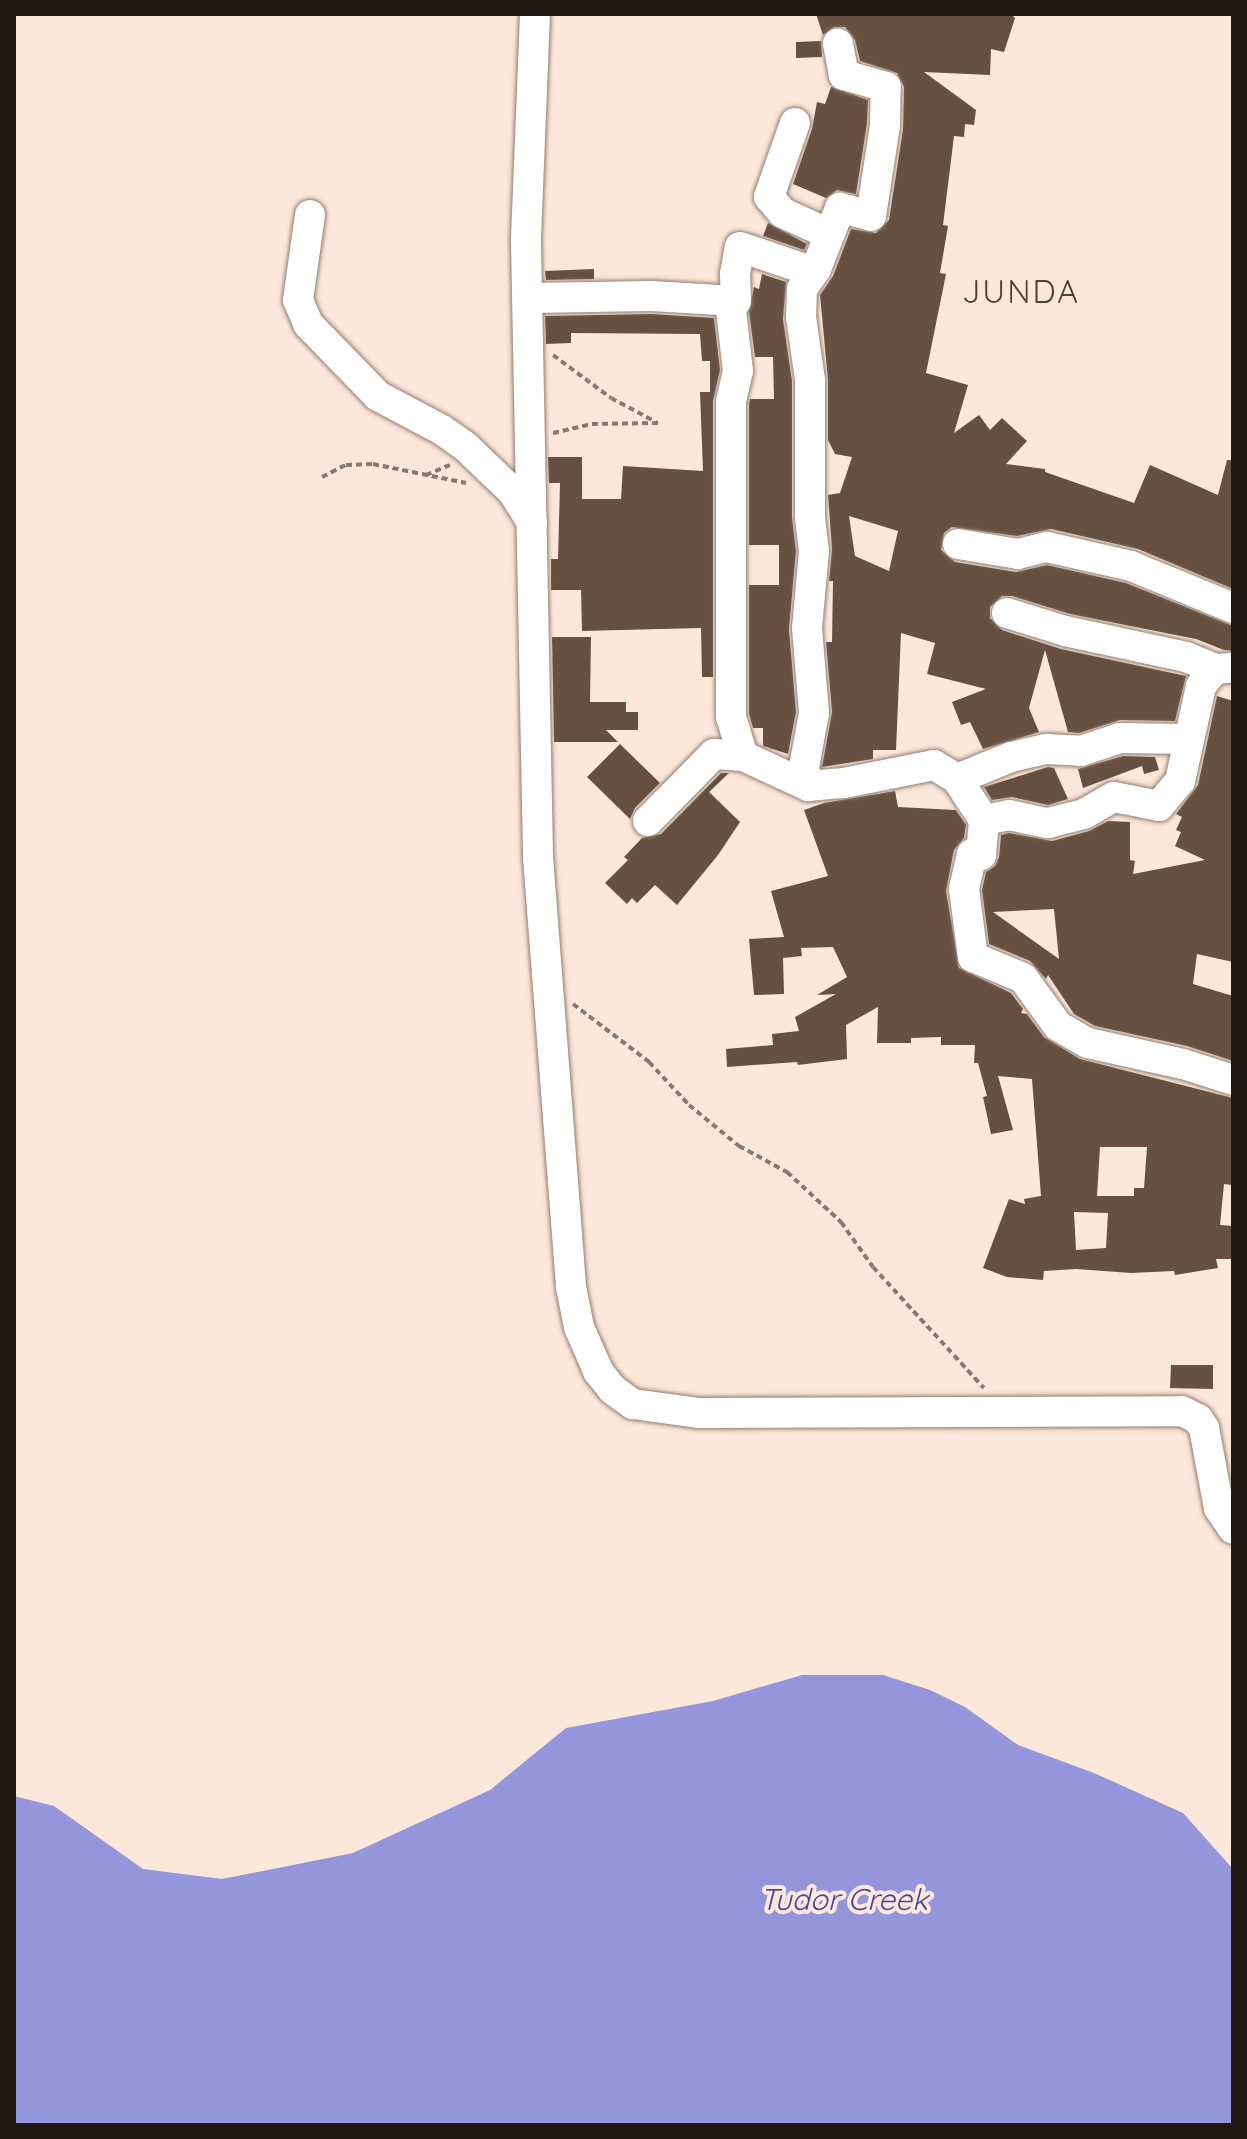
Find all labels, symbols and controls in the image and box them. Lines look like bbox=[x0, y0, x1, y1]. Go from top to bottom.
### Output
district label: JUNDA bbox=[962, 272, 1080, 310]
water label: Tudor Creek bbox=[760, 1881, 928, 1917]

